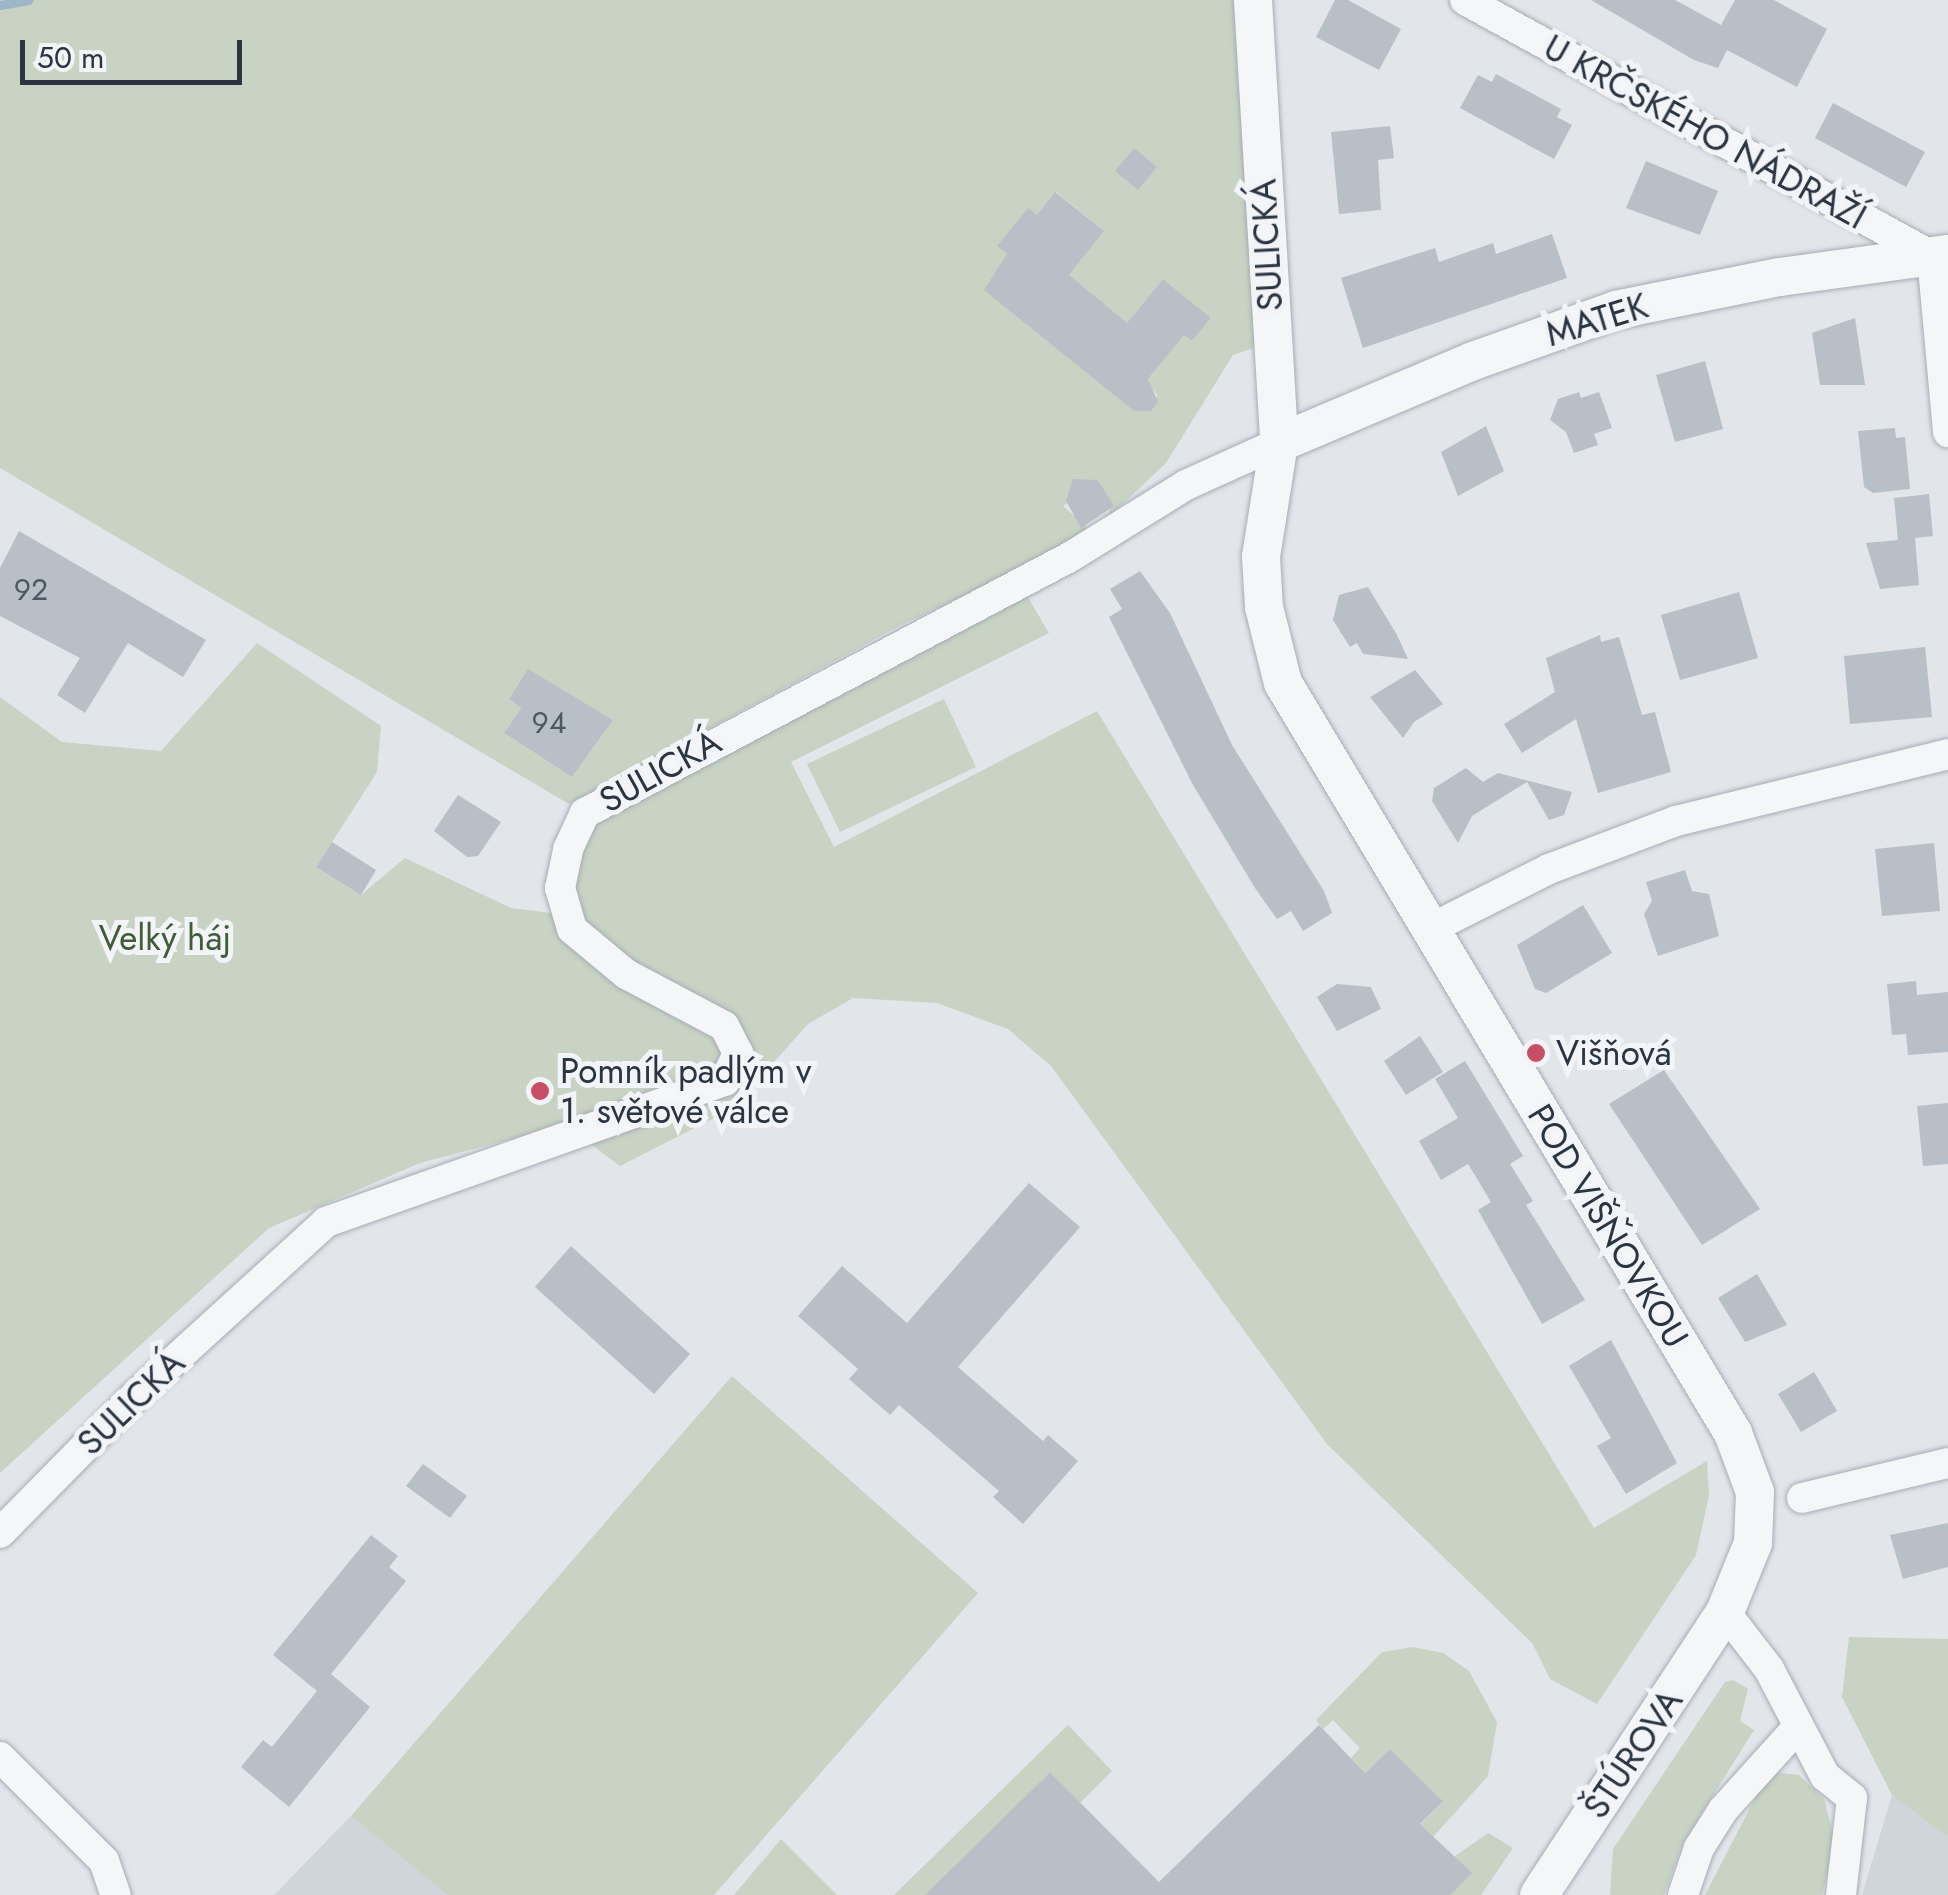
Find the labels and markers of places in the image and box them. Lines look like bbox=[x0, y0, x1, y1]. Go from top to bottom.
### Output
place label: Višňová bbox=[1556, 1032, 1672, 1074]
marker: Višňová bbox=[1525, 1042, 1547, 1064]
place label: Pomník padlým v 1. světové válce bbox=[560, 1050, 811, 1132]
marker: Pomník padlým v 1. světové válce bbox=[529, 1080, 551, 1102]

